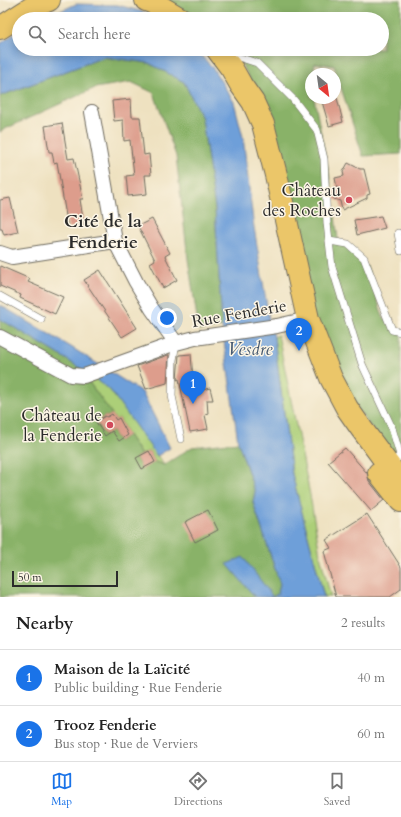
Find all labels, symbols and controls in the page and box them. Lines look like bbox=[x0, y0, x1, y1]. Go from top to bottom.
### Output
search box bbox=[12, 12, 389, 56]
icon: search bbox=[26, 23, 48, 45]
text: Search here bbox=[58, 24, 131, 44]
north arrow bbox=[305, 68, 341, 104]
place label: Château des Roches bbox=[263, 179, 341, 222]
marker: Château des Roches bbox=[344, 195, 354, 205]
district label: Cité de la Fenderie bbox=[64, 209, 142, 255]
street label: Rue Fenderie bbox=[190, 294, 288, 333]
your location bbox=[157, 308, 177, 328]
pin: 2 bbox=[286, 318, 312, 351]
water label: Vesdre bbox=[228, 337, 273, 362]
pin: 1 bbox=[180, 371, 206, 404]
place label: Château de la Fenderie bbox=[21, 404, 102, 447]
marker: Château de la Fenderie bbox=[105, 420, 115, 430]
scale bar bbox=[12, 569, 118, 588]
text: 50 m bbox=[18, 570, 42, 585]
text: Nearby bbox=[16, 612, 73, 635]
text: 2 results bbox=[341, 614, 385, 632]
text: Maison de la Laïcité bbox=[54, 659, 190, 679]
text: 1 bbox=[26, 669, 32, 687]
text: 40 m bbox=[357, 669, 385, 687]
text: Public building · Rue Fenderie bbox=[54, 679, 222, 697]
text: Trooz Fenderie bbox=[54, 715, 157, 735]
text: 2 bbox=[26, 725, 32, 743]
text: 60 m bbox=[357, 725, 385, 743]
text: Bus stop · Rue de Verviers bbox=[54, 735, 198, 753]
tab: Map bbox=[51, 770, 73, 809]
tab: Directions bbox=[174, 770, 222, 809]
tab: Saved bbox=[324, 770, 350, 809]

